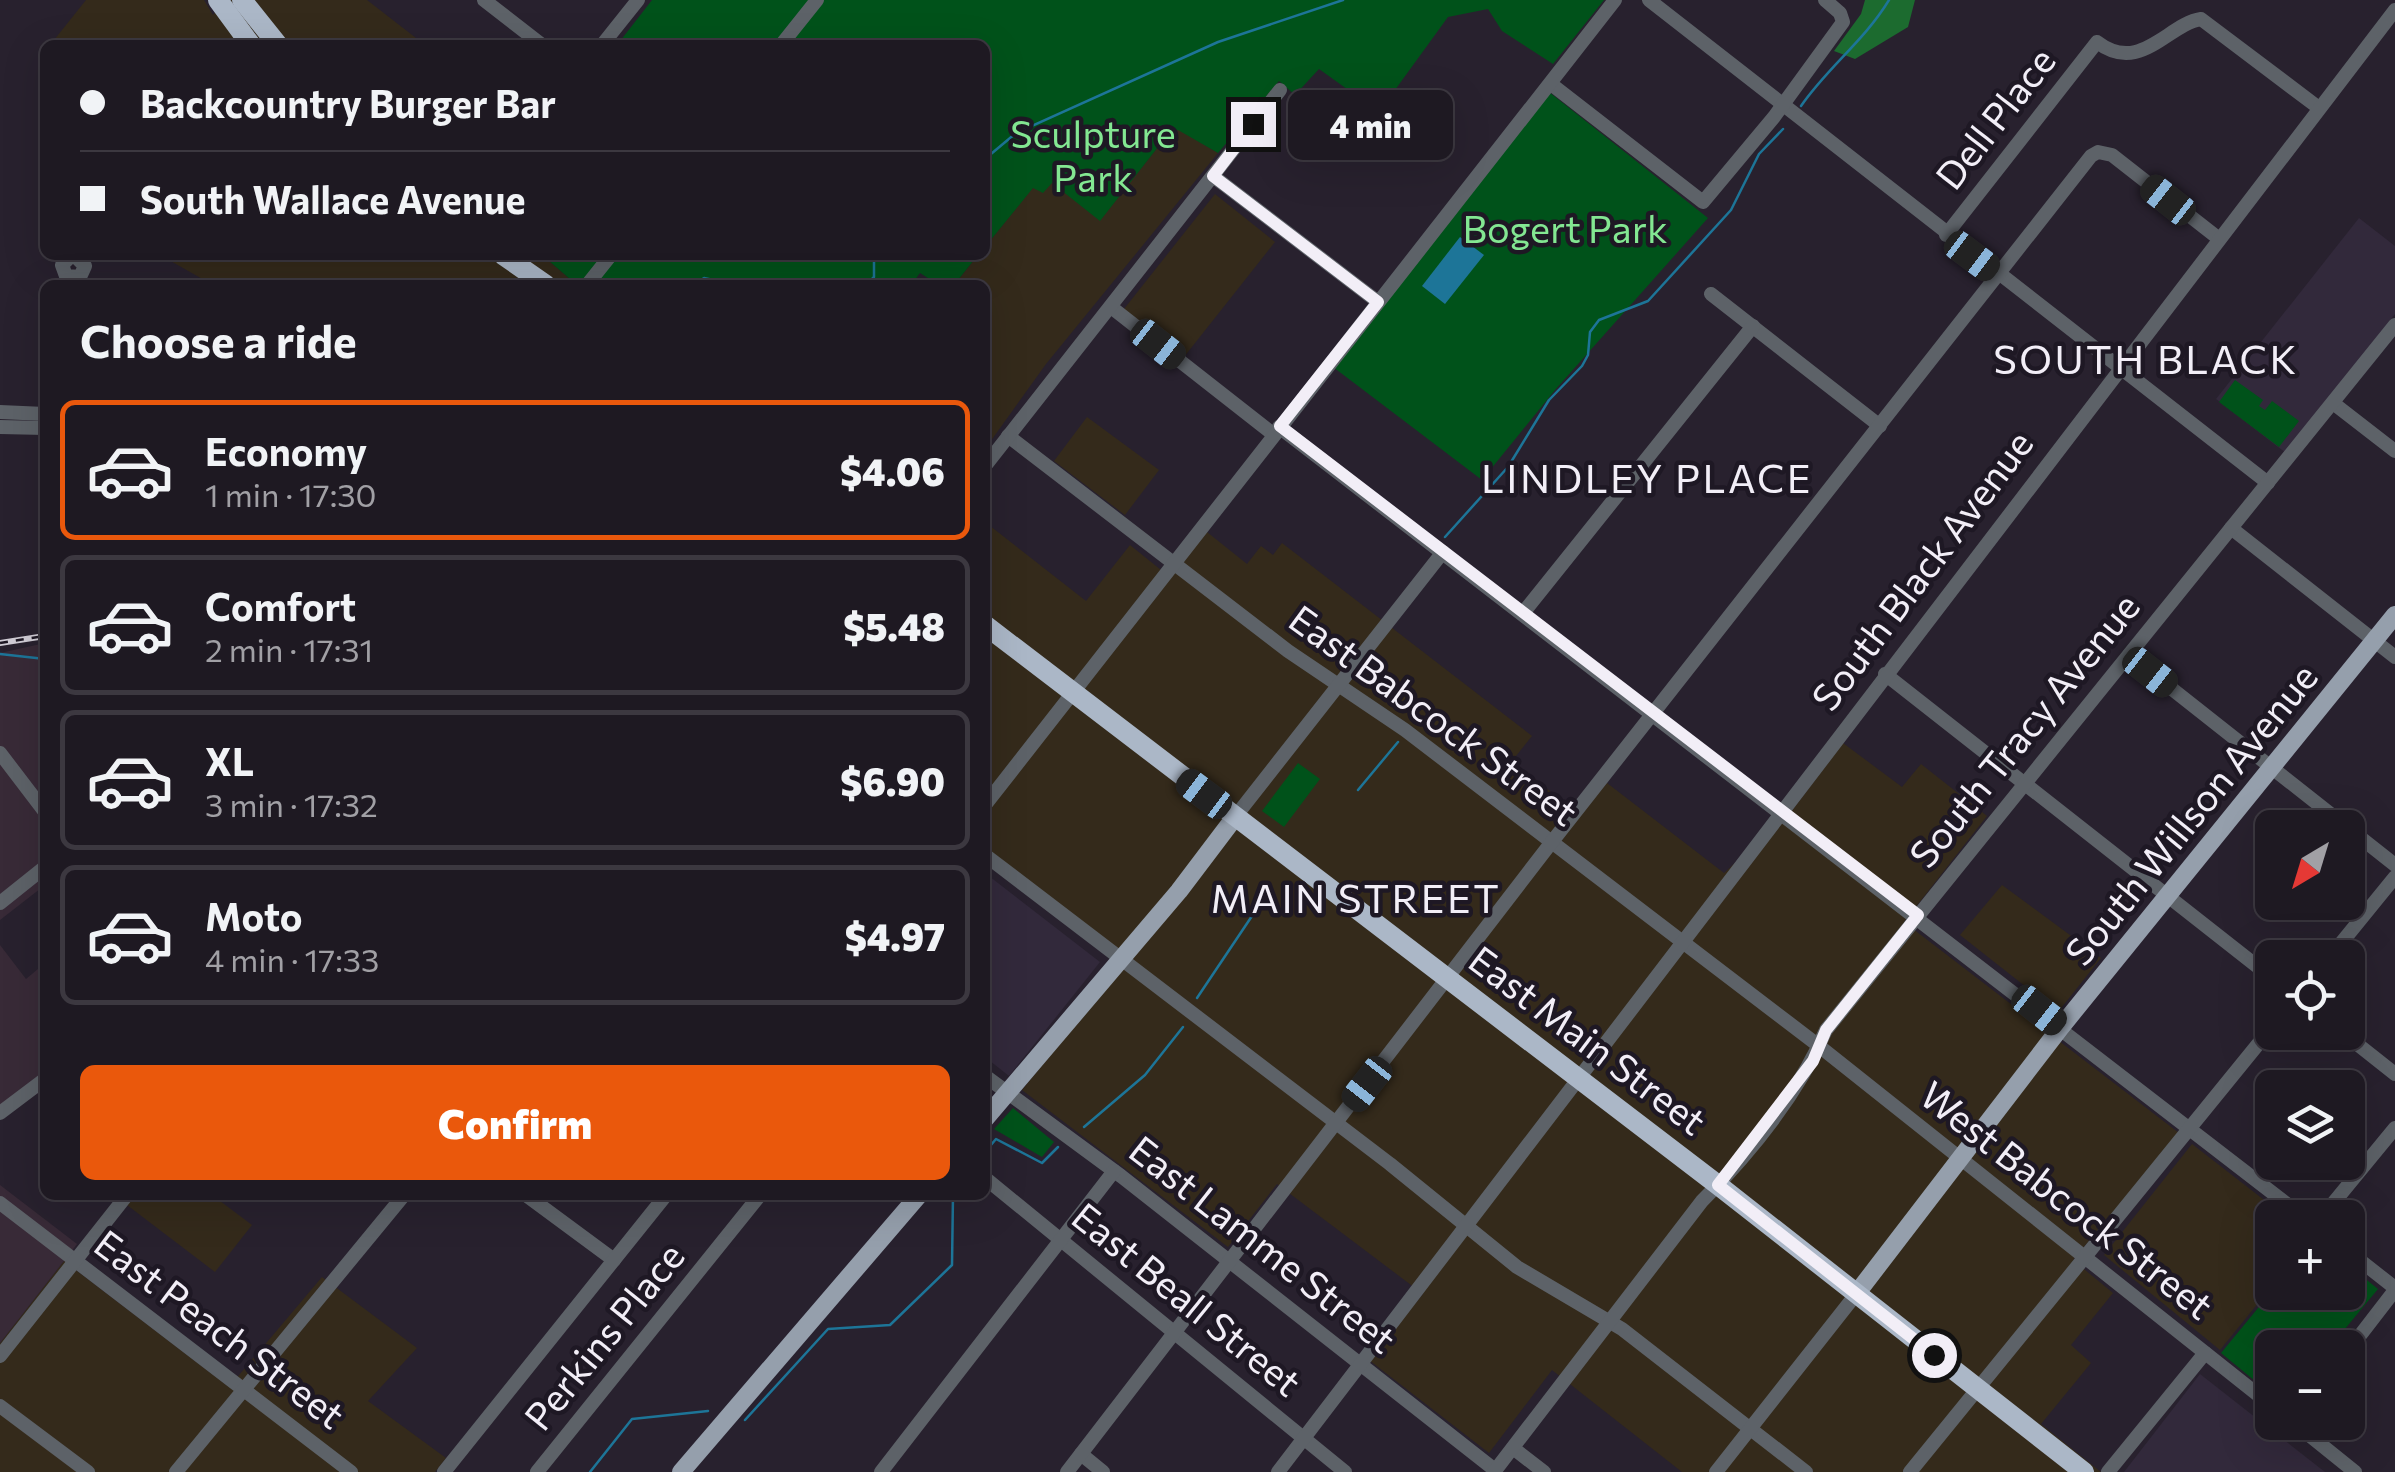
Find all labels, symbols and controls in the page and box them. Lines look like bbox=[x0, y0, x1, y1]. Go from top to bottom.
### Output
street label: Dell Place bbox=[1924, 37, 2064, 198]
text: Backcountry Burger Bar bbox=[140, 79, 556, 126]
callout: 4 min bbox=[1288, 89, 1453, 159]
route end bbox=[1231, 102, 1276, 147]
text: 4 min bbox=[1330, 105, 1411, 145]
park label: Sculpture Park bbox=[1010, 109, 1176, 200]
car bbox=[2135, 170, 2201, 230]
text: South Wallace Avenue bbox=[140, 175, 526, 222]
park label: Bogert Park bbox=[1462, 204, 1668, 251]
car bbox=[1939, 226, 2005, 286]
text: Choose a ride bbox=[80, 312, 357, 367]
car bbox=[1125, 314, 1191, 374]
district label: SOUTH BLACK bbox=[1993, 333, 2299, 382]
street label: South Black Avenue bbox=[1800, 420, 2042, 719]
icon: car bbox=[85, 425, 175, 515]
text: Economy bbox=[205, 427, 367, 474]
text: $4.06 bbox=[840, 447, 945, 494]
district label: LINDLEY PLACE bbox=[1481, 452, 1813, 501]
text: 1 min · 17:30 bbox=[205, 474, 376, 514]
icon: car bbox=[85, 580, 175, 670]
text: Comfort bbox=[205, 582, 356, 629]
street label: South Tracy Avenue bbox=[1898, 583, 2148, 876]
street label: East Babcock Street bbox=[1281, 594, 1588, 834]
text: $5.48 bbox=[843, 602, 945, 649]
text: 2 min · 17:31 bbox=[205, 629, 373, 669]
car bbox=[2117, 642, 2183, 702]
street label: South Willson Avenue bbox=[2054, 653, 2326, 974]
icon: car bbox=[85, 735, 175, 825]
text: XL bbox=[205, 737, 254, 784]
text: $6.90 bbox=[840, 757, 945, 804]
car bbox=[1171, 764, 1237, 824]
text: 3 min · 17:32 bbox=[205, 784, 378, 824]
north arrow bbox=[2255, 810, 2365, 920]
map controls bbox=[2255, 810, 2365, 1440]
district label: MAIN STREET bbox=[1211, 872, 1501, 921]
icon: car bbox=[85, 890, 175, 980]
text: Moto bbox=[205, 892, 303, 939]
text: $4.97 bbox=[845, 912, 945, 959]
street label: East Main Street bbox=[1461, 935, 1716, 1143]
text: 4 min · 17:33 bbox=[205, 939, 379, 979]
button: locate bbox=[2255, 940, 2365, 1050]
car bbox=[2006, 980, 2072, 1040]
car bbox=[1337, 1051, 1397, 1117]
button: Confirm bbox=[80, 1065, 950, 1180]
street label: West Babcock Street bbox=[1912, 1070, 2223, 1328]
button: layers bbox=[2255, 1070, 2365, 1180]
street label: East Lamme Street bbox=[1121, 1124, 1406, 1362]
street label: East Beall Street bbox=[1064, 1191, 1312, 1405]
button: + bbox=[2255, 1200, 2365, 1310]
street label: East Peach Street bbox=[86, 1219, 355, 1437]
street label: Perkins Place bbox=[513, 1232, 693, 1439]
button: − bbox=[2255, 1330, 2365, 1440]
route start bbox=[1912, 1333, 1957, 1378]

